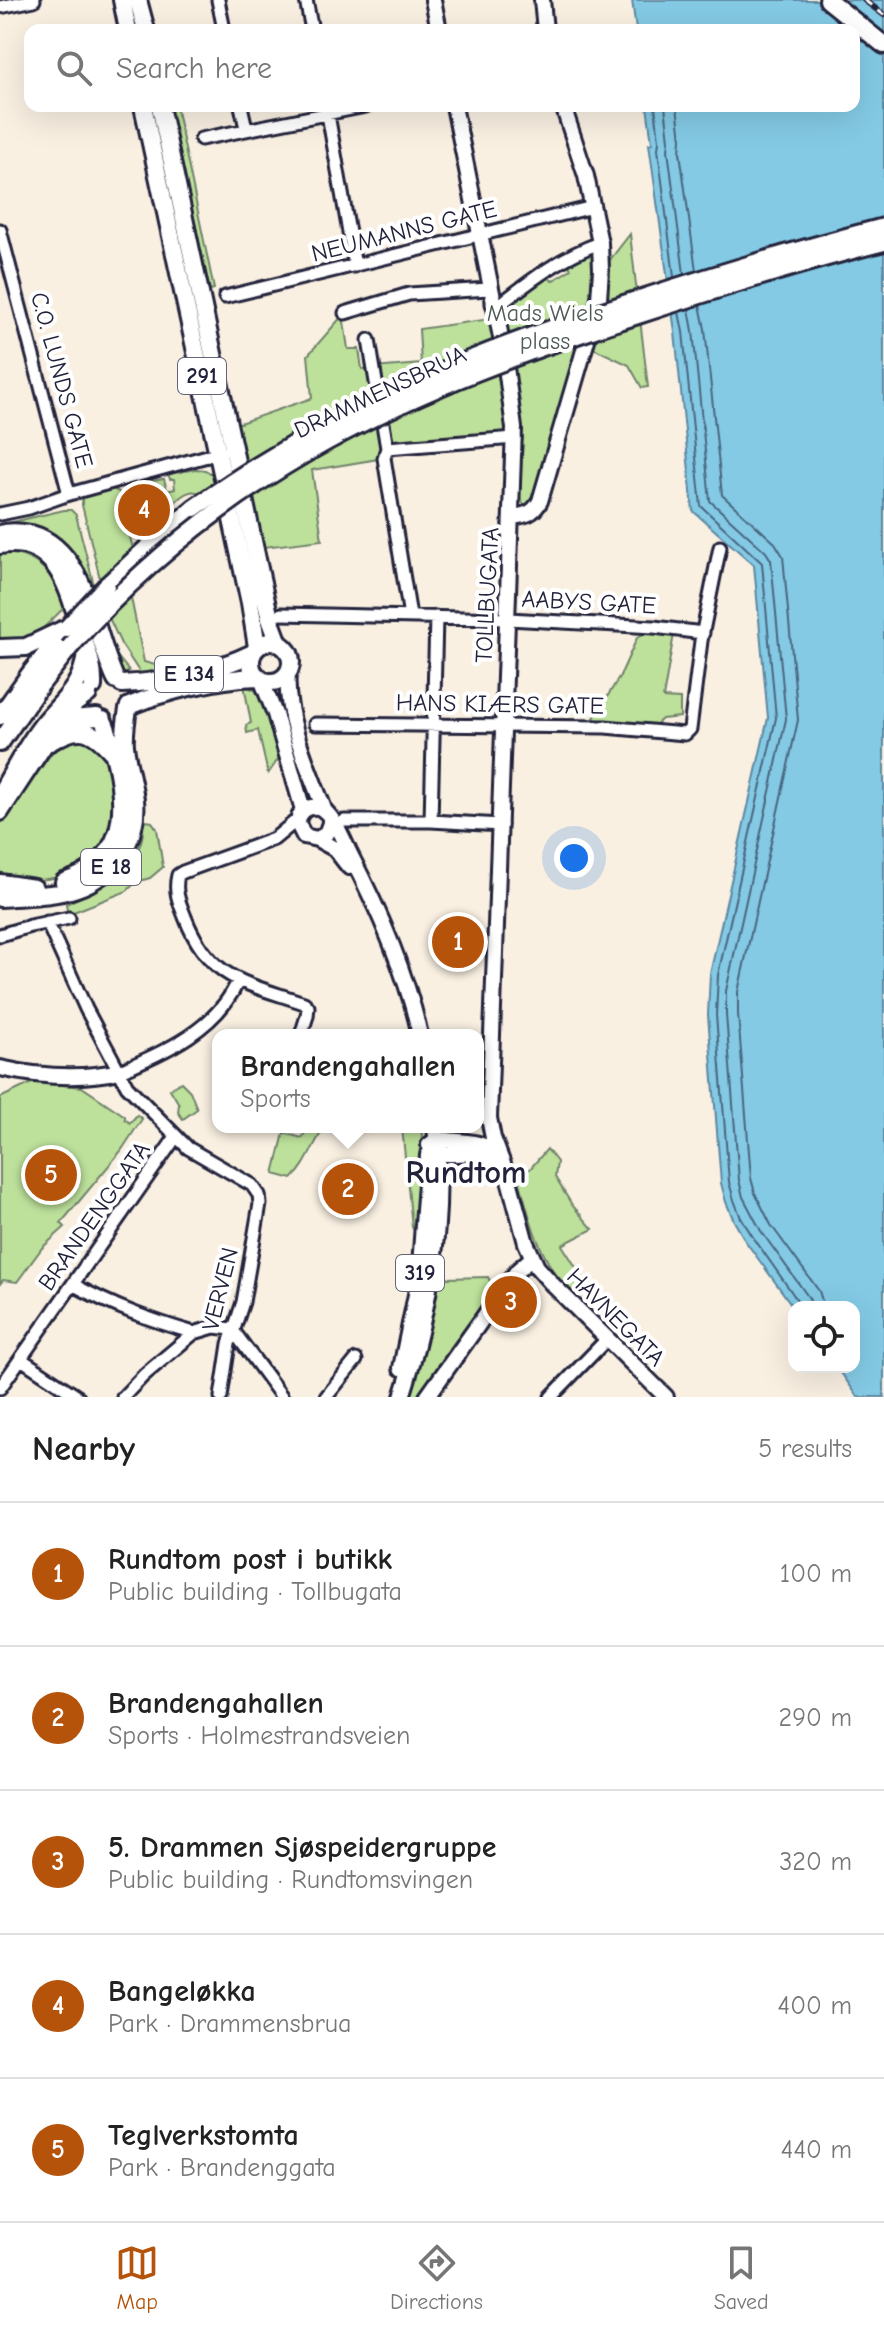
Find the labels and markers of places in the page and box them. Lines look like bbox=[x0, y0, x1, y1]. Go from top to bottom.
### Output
pin: 4 bbox=[118, 480, 170, 540]
pin: 1 bbox=[432, 912, 484, 972]
pin: 5 bbox=[25, 1145, 77, 1205]
pin: 2 bbox=[322, 1159, 374, 1219]
pin: 3 bbox=[485, 1272, 537, 1332]

